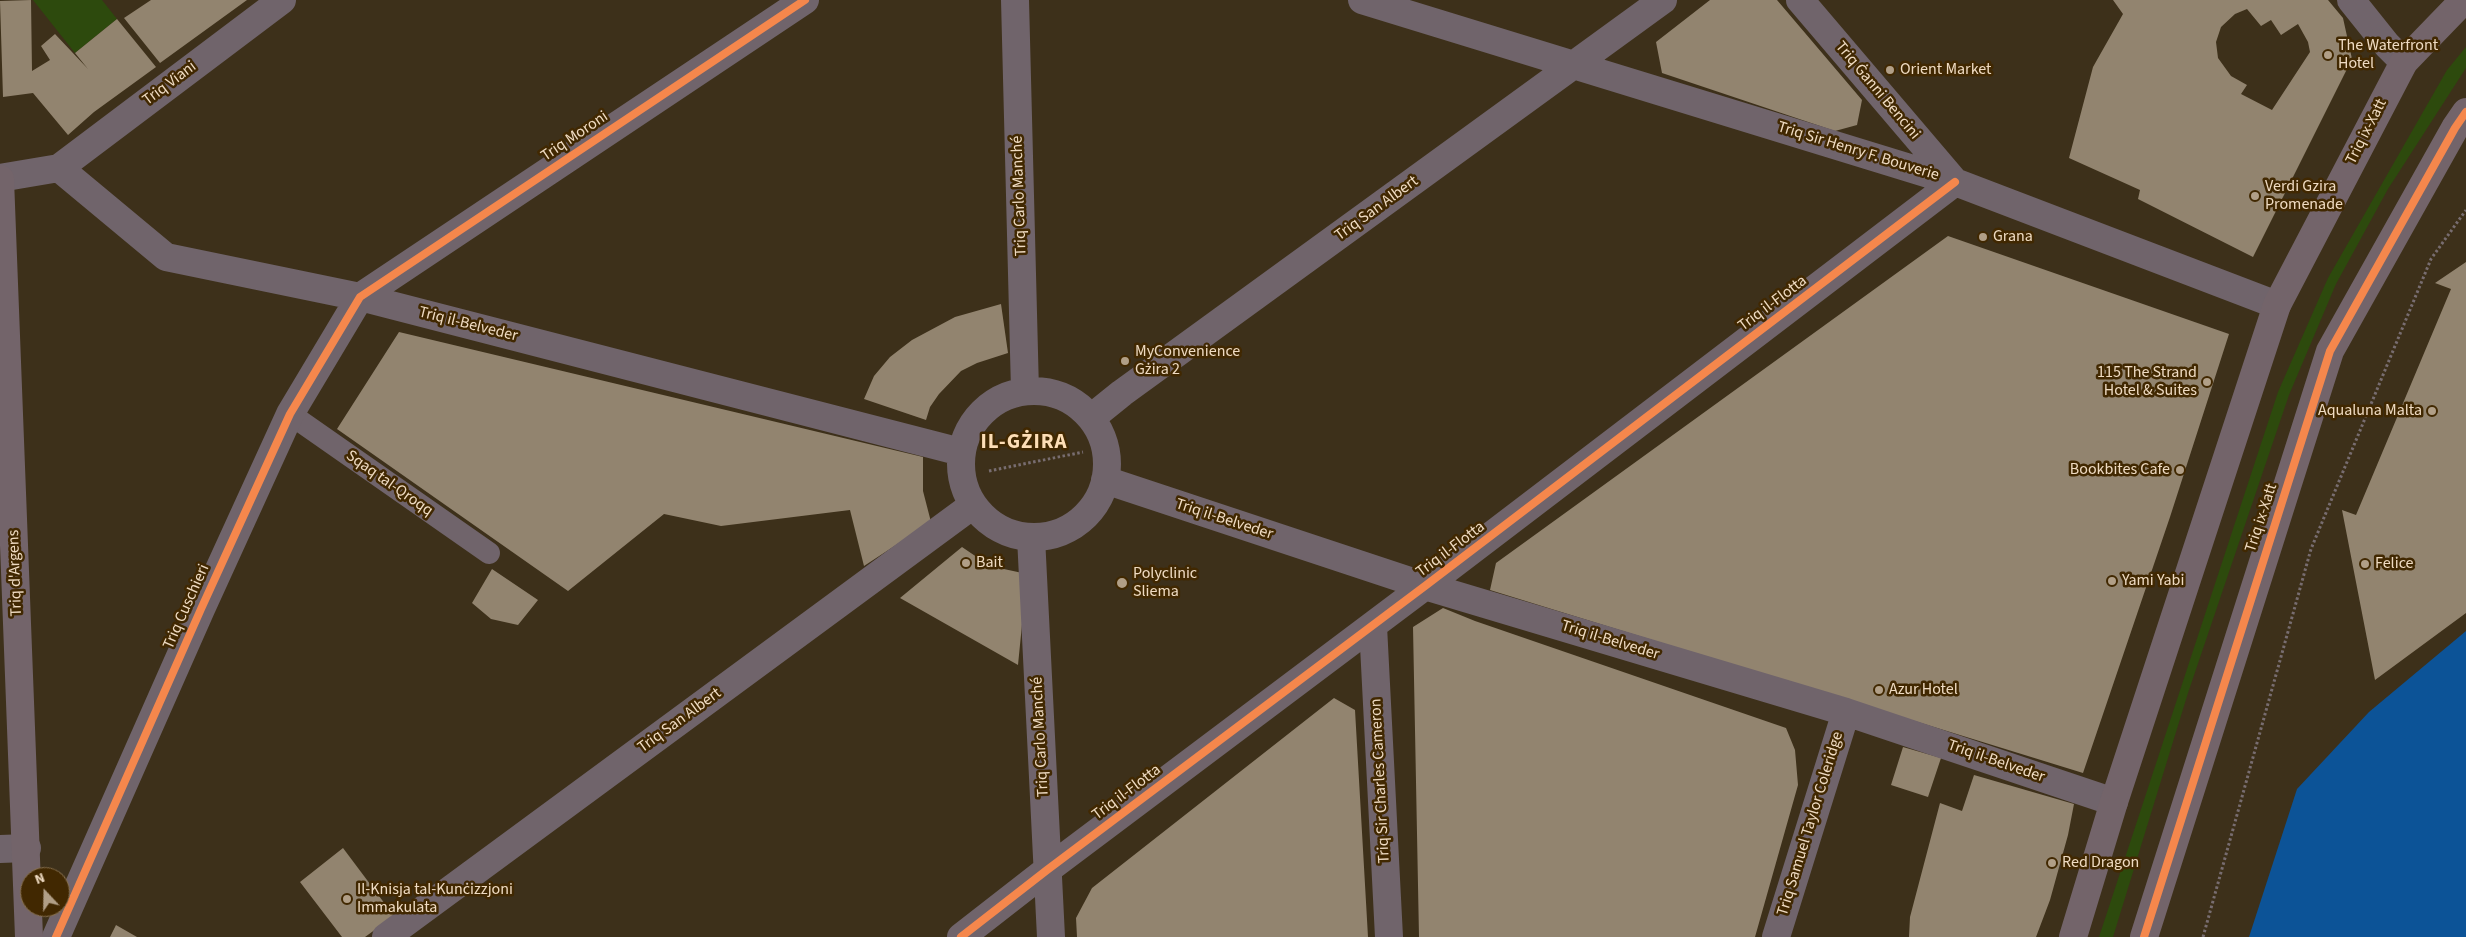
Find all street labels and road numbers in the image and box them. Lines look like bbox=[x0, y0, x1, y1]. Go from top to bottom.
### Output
street label: Triq Ġanni Bencini bbox=[1830, 38, 1924, 144]
street label: Triq Viani bbox=[139, 58, 201, 110]
street label: Triq ix-Xatt bbox=[2342, 96, 2392, 168]
street label: Triq Moroni bbox=[538, 108, 612, 166]
street label: Triq Sir Henry F. Bouverie bbox=[1775, 118, 1941, 186]
street label: Triq Carlo Manché bbox=[1008, 135, 1032, 257]
street label: Triq San Albert bbox=[1332, 172, 1422, 246]
street label: Triq il-Flotta bbox=[1735, 272, 1811, 336]
street label: Triq il-Belveder bbox=[416, 303, 520, 347]
street label: Sqaq tal-Qroqq bbox=[342, 447, 436, 521]
street label: Triq ix-Xatt bbox=[2242, 481, 2282, 555]
street label: Triq il-Belveder bbox=[1173, 495, 1275, 545]
street label: Triq il-Flotta bbox=[1413, 518, 1489, 582]
street label: Triq d'Argens bbox=[5, 529, 27, 617]
street label: Triq Cuschieri bbox=[160, 561, 214, 653]
street label: Triq il-Belveder bbox=[1559, 617, 1661, 665]
street label: Triq Carlo Manché bbox=[1028, 676, 1054, 798]
street label: Triq San Albert bbox=[635, 684, 725, 758]
street label: Triq Sir Charles Cameron bbox=[1367, 698, 1395, 864]
street label: Triq Samuel Taylor Coleridge bbox=[1774, 730, 1848, 918]
street label: Triq il-Belveder bbox=[1945, 736, 2047, 788]
street label: Triq il-Flotta bbox=[1089, 761, 1165, 825]

